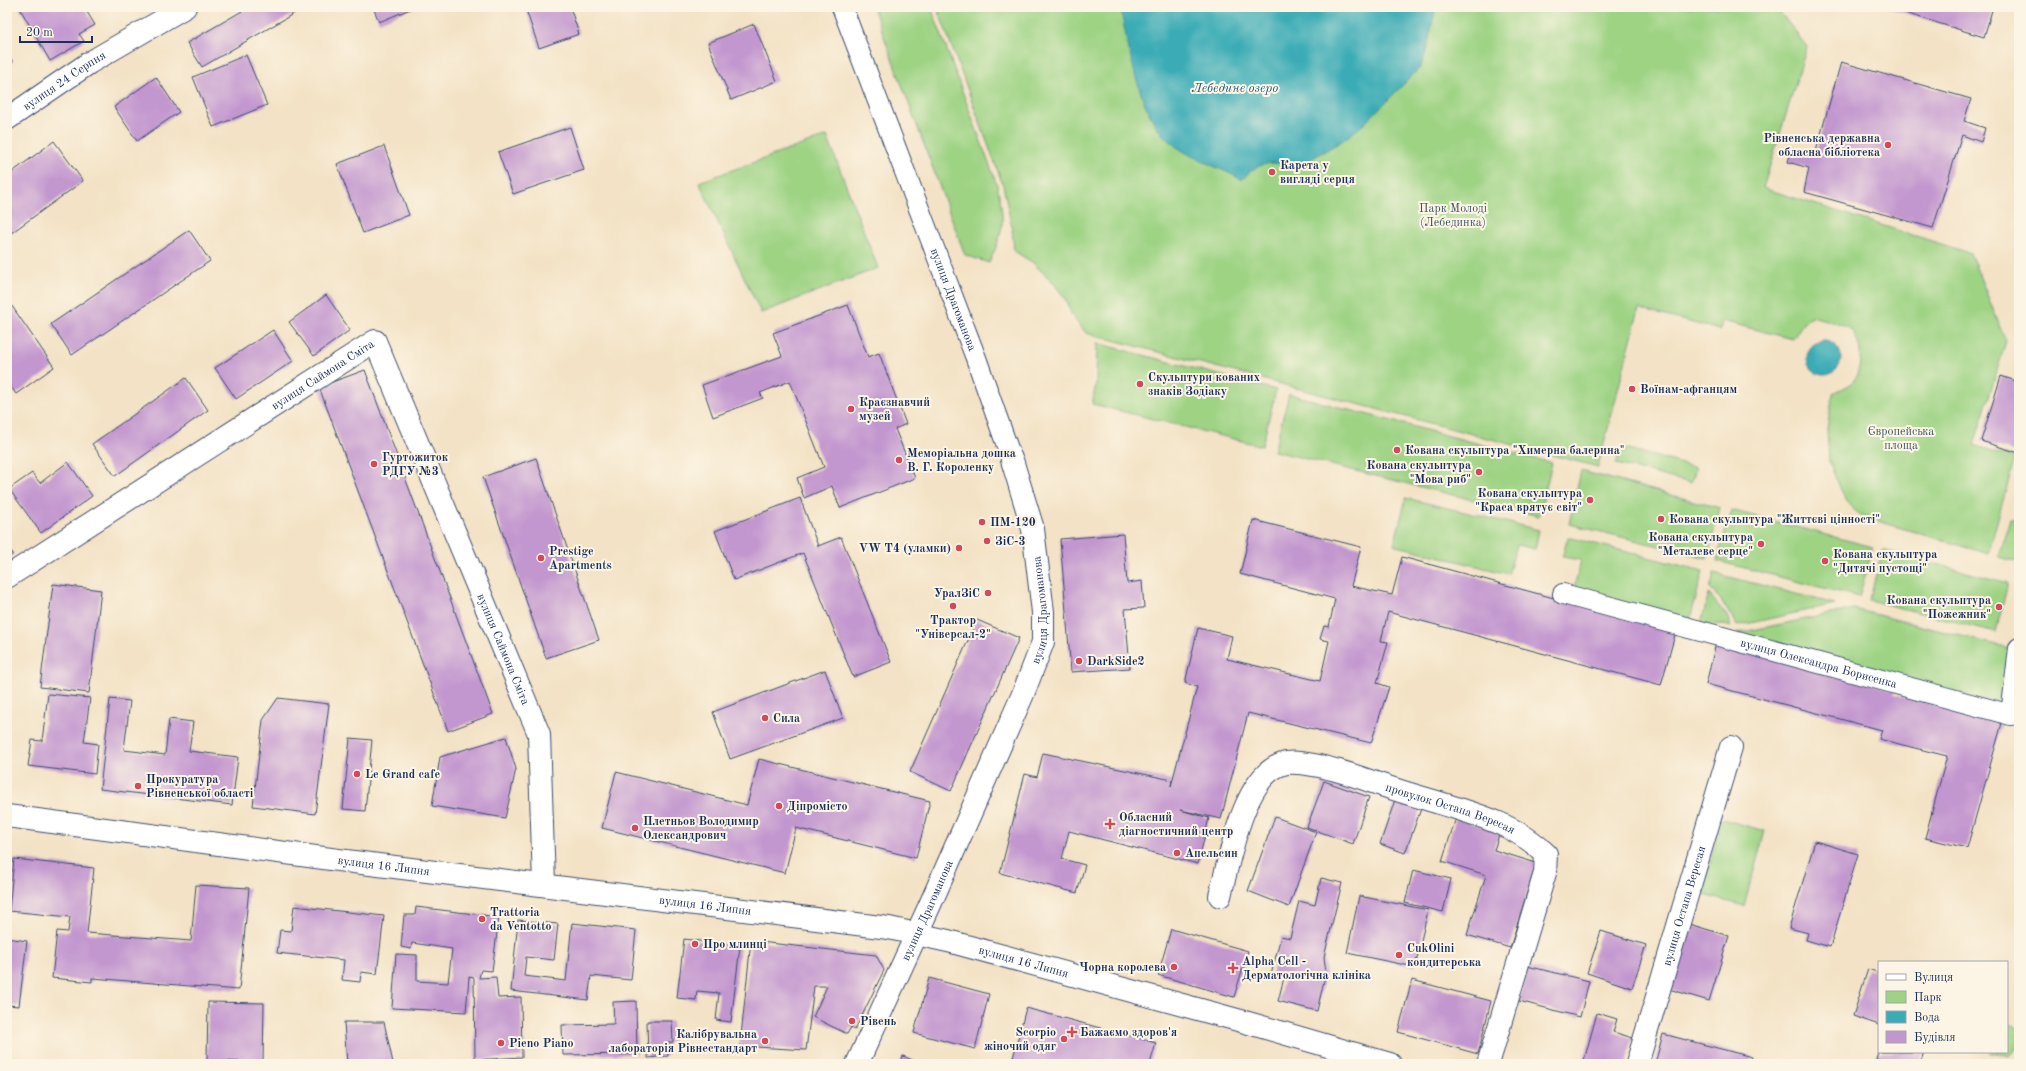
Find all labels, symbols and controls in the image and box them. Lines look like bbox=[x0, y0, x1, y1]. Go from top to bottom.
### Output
scale bar bbox=[20, 18, 92, 44]
text: 20 m bbox=[26, 27, 53, 39]
street label: вулиця 24 Серпня bbox=[21, 50, 108, 113]
water label: Лебедине озеро bbox=[1192, 82, 1278, 95]
place label: Рівненська державна обласна бібліотека bbox=[1764, 133, 1880, 159]
marker: Рівненська державна обласна бібліотека bbox=[1883, 140, 1893, 150]
place label: Карета у вигляді серця bbox=[1280, 160, 1355, 186]
marker: Карета у вигляді серця bbox=[1267, 167, 1277, 177]
park label: Парк Молоді (Лебединка) bbox=[1419, 202, 1487, 229]
street label: вулиця Драгоманова bbox=[928, 247, 978, 353]
street label: вулиця Саймона Сміта bbox=[270, 338, 377, 413]
place label: Скульптури кованих знаків Зодіаку bbox=[1148, 372, 1260, 398]
marker: Скульптури кованих знаків Зодіаку bbox=[1135, 379, 1145, 389]
marker: Воїнам-афганцям bbox=[1627, 384, 1637, 394]
place label: Воїнам-афганцям bbox=[1640, 384, 1737, 396]
place label: Краєзнавчий музей bbox=[859, 397, 930, 423]
marker: Краєзнавчий музей bbox=[846, 404, 856, 414]
park label: Європейська площа bbox=[1868, 426, 1934, 452]
marker: Кована скульптура "Химерна балерина" bbox=[1392, 445, 1402, 455]
place label: Кована скульптура "Химерна балерина" bbox=[1405, 445, 1625, 457]
place label: Меморіальна дошка В. Г. Короленку bbox=[907, 448, 1016, 474]
place label: Гуртожиток РДГУ №3 bbox=[382, 452, 449, 478]
marker: Меморіальна дошка В. Г. Короленку bbox=[894, 455, 904, 465]
marker: Гуртожиток РДГУ №3 bbox=[369, 459, 379, 469]
place label: Кована скульптура "Мова риб" bbox=[1367, 460, 1471, 486]
marker: Кована скульптура "Мова риб" bbox=[1474, 467, 1484, 477]
place label: Кована скульптура "Краса врятує світ" bbox=[1475, 488, 1582, 514]
marker: Кована скульптура "Краса врятує світ" bbox=[1585, 495, 1595, 505]
marker: Кована скульптура "Життєві цінності" bbox=[1656, 514, 1666, 524]
place label: Кована скульптура "Життєві цінності" bbox=[1669, 514, 1880, 526]
marker: ПМ-120 bbox=[977, 517, 987, 527]
place label: ПМ-120 bbox=[990, 517, 1036, 529]
place label: Кована скульптура "Металеве серце" bbox=[1649, 532, 1753, 558]
marker: ЗіС-3 bbox=[982, 536, 992, 546]
place label: ЗіС-3 bbox=[995, 536, 1026, 548]
marker: Кована скульптура "Металеве серце" bbox=[1756, 539, 1766, 549]
place label: VW T4 (уламки) bbox=[859, 542, 951, 555]
marker: VW T4 (уламки) bbox=[954, 543, 964, 553]
place label: Prestige Apartments bbox=[549, 546, 612, 572]
place label: Кована скульптура "Дитячі пустощі" bbox=[1833, 549, 1937, 575]
marker: Prestige Apartments bbox=[536, 553, 546, 563]
street label: вулиця Драгоманова bbox=[1030, 555, 1050, 666]
marker: Кована скульптура "Дитячі пустощі" bbox=[1820, 556, 1830, 566]
place label: УралЗіС bbox=[934, 588, 980, 600]
marker: УралЗіС bbox=[983, 588, 993, 598]
street label: вулиця Саймона Сміта bbox=[474, 592, 531, 707]
place label: Кована скульптура "Пожежник" bbox=[1887, 595, 1991, 621]
marker: Трактор "Універсал-2" bbox=[948, 601, 958, 611]
marker: Кована скульптура "Пожежник" bbox=[1994, 602, 2004, 612]
place label: Трактор "Універсал-2" bbox=[915, 615, 991, 641]
street label: вулиця Олександра Борисенка bbox=[1739, 637, 1898, 691]
marker: DarkSide2 bbox=[1074, 656, 1084, 666]
place label: DarkSide2 bbox=[1087, 656, 1145, 668]
marker: Сила bbox=[760, 713, 770, 723]
place label: Сила bbox=[773, 713, 800, 725]
marker: Le Grand cafe bbox=[352, 769, 362, 779]
place label: Le Grand cafe bbox=[365, 769, 440, 781]
place label: Прокуратура Рівненської області bbox=[146, 774, 254, 800]
marker: Прокуратура Рівненської області bbox=[133, 781, 143, 791]
street label: провулок Остапа Вересая bbox=[1384, 782, 1517, 837]
marker: Діпромісто bbox=[774, 801, 784, 811]
place label: Діпромісто bbox=[787, 801, 848, 813]
place label: Обласний діагностичний центр bbox=[1119, 812, 1233, 838]
place label: Плетньов Володимир Олександрович bbox=[643, 816, 759, 842]
marker: Обласний діагностичний центр bbox=[1104, 818, 1116, 830]
marker: Плетньов Володимир Олександрович bbox=[630, 823, 640, 833]
street label: вулиця Остапа Вересая bbox=[1661, 845, 1708, 967]
marker: Апельсин bbox=[1172, 848, 1182, 858]
place label: Апельсин bbox=[1185, 848, 1238, 860]
street label: вулиця 16 Липня bbox=[337, 855, 430, 878]
street label: вулиця Драгоманова bbox=[900, 859, 956, 963]
street label: вулиця 16 Липня bbox=[658, 895, 752, 918]
place label: Trattoria da Ventotto bbox=[490, 907, 552, 933]
marker: Trattoria da Ventotto bbox=[477, 914, 487, 924]
marker: Про млинці bbox=[690, 939, 700, 949]
place label: Про млинці bbox=[703, 939, 767, 951]
place label: CukOlini кондитерська bbox=[1407, 943, 1481, 969]
street label: вулиця 16 Липня bbox=[977, 945, 1070, 981]
marker: CukOlini кондитерська bbox=[1394, 950, 1404, 960]
place label: Alpha Cell - Дерматологічна клініка bbox=[1242, 956, 1371, 982]
legend bbox=[1878, 961, 2008, 1053]
place label: Чорна королева bbox=[1079, 962, 1166, 974]
marker: Чорна королева bbox=[1169, 962, 1179, 972]
marker: Alpha Cell - Дерматологічна клініка bbox=[1227, 962, 1239, 974]
text: Вулиця bbox=[1914, 972, 1953, 984]
text: Парк bbox=[1914, 992, 1942, 1004]
text: Вода bbox=[1914, 1012, 1940, 1024]
marker: Рівень bbox=[847, 1016, 857, 1026]
place label: Рівень bbox=[860, 1016, 896, 1028]
place label: Scorpio жіночий одяг bbox=[984, 1027, 1056, 1053]
marker: Бажаємо здоров'я bbox=[1067, 1027, 1077, 1037]
place label: Бажаємо здоров'я bbox=[1080, 1027, 1177, 1039]
place label: Калібрувальна лабораторія Рівнестандарт bbox=[609, 1029, 757, 1055]
text: Будівля bbox=[1914, 1031, 1956, 1044]
marker: Scorpio жіночий одяг bbox=[1059, 1034, 1069, 1044]
marker: Калібрувальна лабораторія Рівнестандарт bbox=[760, 1036, 770, 1046]
marker: Pieno Piano bbox=[496, 1038, 506, 1048]
place label: Pieno Piano bbox=[509, 1038, 574, 1050]

